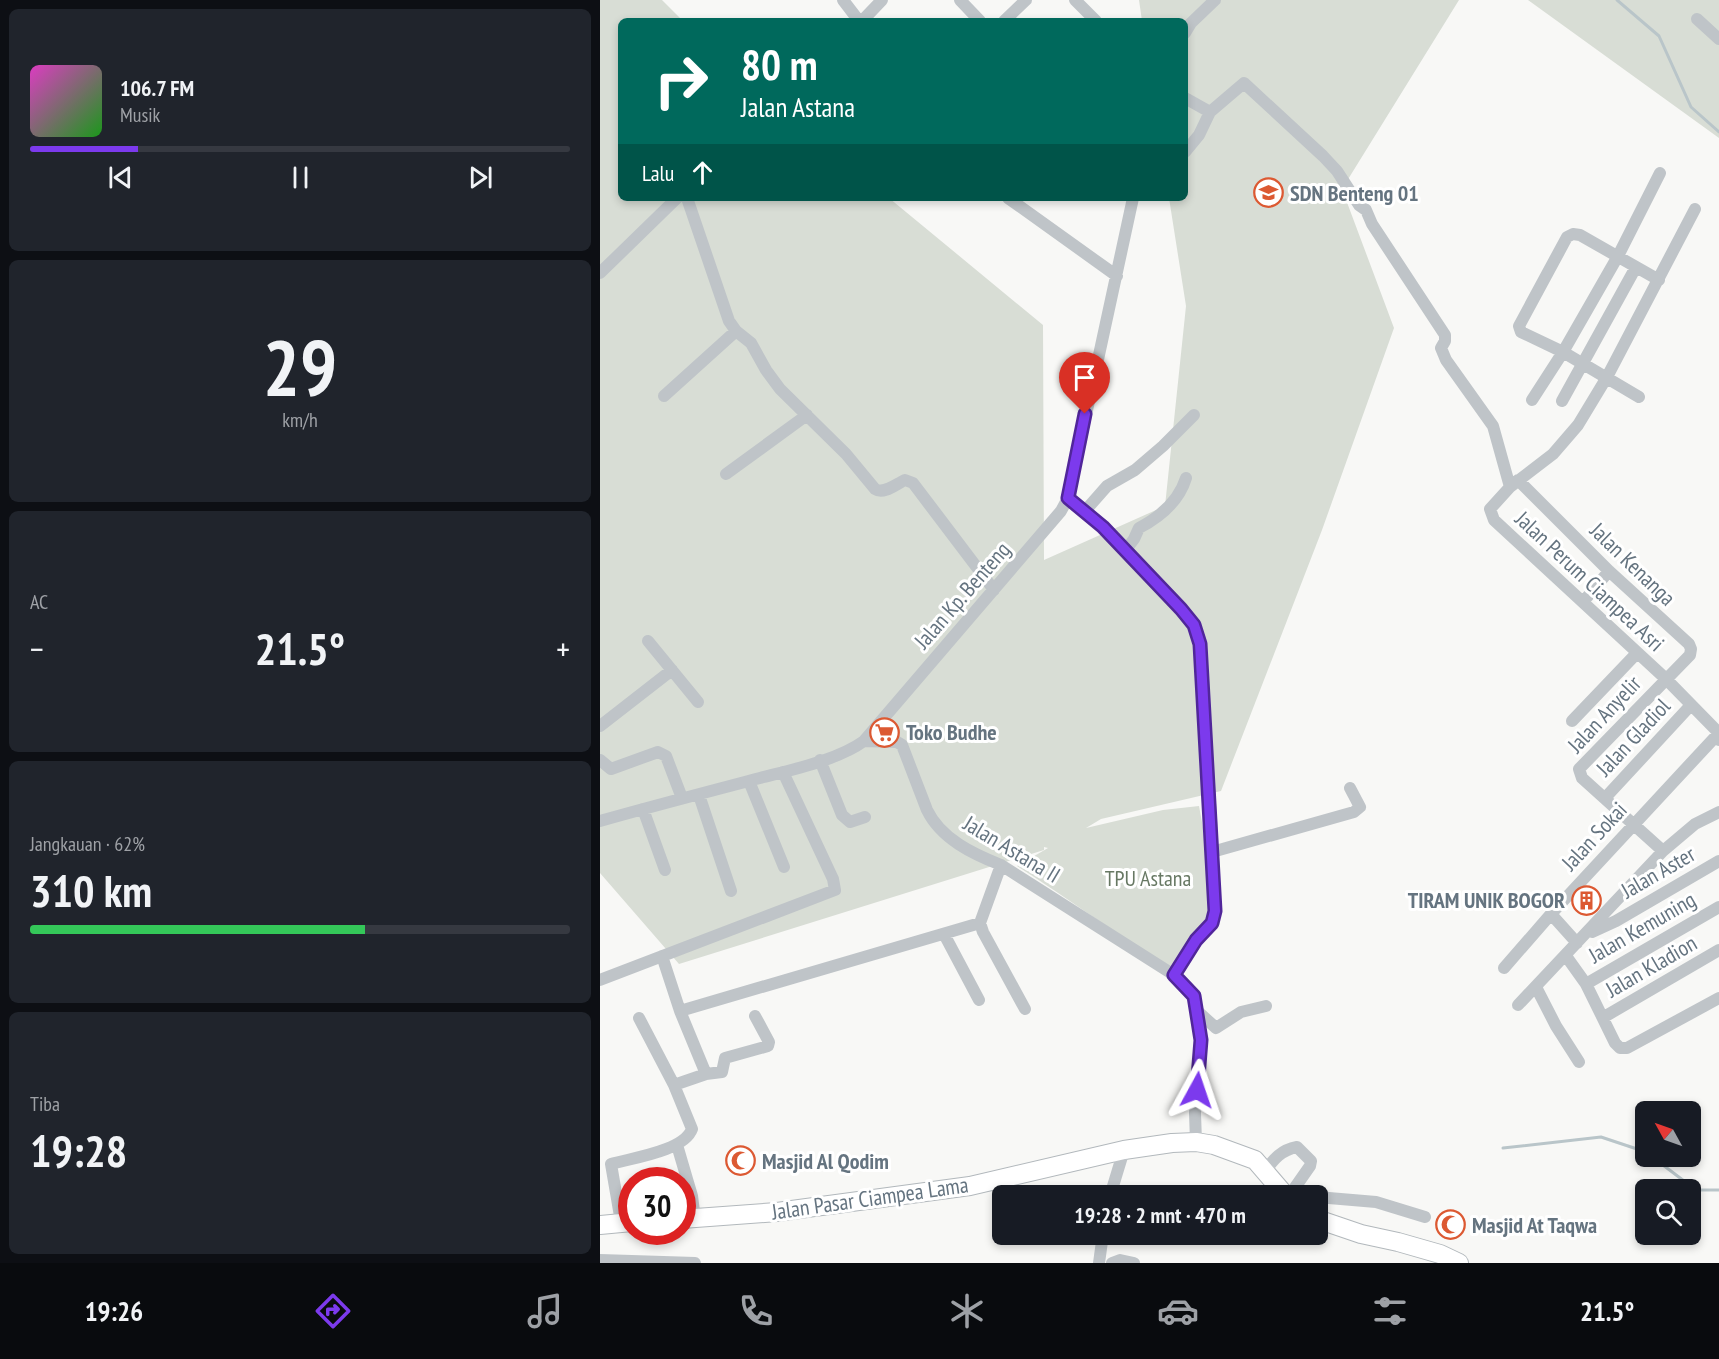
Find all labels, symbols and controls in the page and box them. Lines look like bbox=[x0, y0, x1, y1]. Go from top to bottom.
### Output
text: 80 m bbox=[741, 37, 818, 92]
icon: right bbox=[642, 42, 720, 120]
text: 106.7 FM bbox=[120, 74, 194, 102]
text: Jalan Astana bbox=[741, 90, 855, 124]
text: Musik bbox=[120, 102, 160, 128]
icon: ahead bbox=[686, 156, 719, 189]
text: Lalu bbox=[642, 159, 674, 187]
icon: previous bbox=[104, 161, 137, 194]
icon: pause bbox=[284, 161, 317, 194]
icon: next bbox=[464, 161, 497, 194]
school or university icon: SDN Benteng 01 bbox=[1253, 177, 1285, 209]
place label: SDN Benteng 01 bbox=[1290, 179, 1419, 207]
text: 29 bbox=[263, 317, 337, 418]
pin bbox=[1059, 352, 1110, 414]
icon: arrive bbox=[1068, 361, 1101, 394]
text: km/h bbox=[282, 407, 318, 433]
street label: Jalan Perum Ciampea Asri bbox=[1509, 504, 1670, 657]
street label: Jalan Kenanga bbox=[1584, 516, 1682, 612]
street label: Jalan Kp. Benteng bbox=[907, 536, 1016, 655]
text: AC bbox=[30, 589, 48, 615]
text: 21.5° bbox=[255, 619, 345, 677]
text: − bbox=[30, 627, 44, 670]
text: + bbox=[556, 627, 570, 670]
street label: Jalan Anyelir bbox=[1561, 670, 1647, 759]
street label: Jalan Gladiol bbox=[1589, 692, 1677, 782]
supermarket icon: Toko Budhe bbox=[869, 716, 901, 748]
place label: Toko Budhe bbox=[906, 718, 997, 746]
street label: Jalan Sokai bbox=[1555, 796, 1633, 877]
street label: Jalan Astana II bbox=[958, 809, 1065, 889]
text: Jangkauan · 62% bbox=[30, 831, 145, 857]
street label: Jalan Aster bbox=[1615, 840, 1700, 905]
text: 310 km bbox=[30, 861, 152, 919]
park label: TPU Astana bbox=[1105, 864, 1191, 892]
building icon: TIRAM UNIK BOGOR bbox=[1570, 884, 1602, 916]
street label: Jalan Kemuning bbox=[1583, 885, 1700, 969]
place label: TIRAM UNIK BOGOR bbox=[1408, 886, 1565, 914]
street label: Jalan Kladion bbox=[1600, 929, 1702, 1004]
position arrow bbox=[1165, 1058, 1229, 1122]
text: Tiba bbox=[30, 1091, 60, 1117]
north arrow bbox=[1635, 1101, 1701, 1167]
map controls bbox=[1635, 1101, 1701, 1245]
text: 19:28 bbox=[30, 1121, 127, 1179]
mosque icon: Masjid Al Qodim bbox=[725, 1145, 757, 1177]
place label: Masjid Al Qodim bbox=[762, 1147, 889, 1175]
speed limit sign: 30 bbox=[618, 1167, 696, 1245]
street label: Jalan Pasar Ciampea Lama bbox=[769, 1170, 970, 1226]
button: search bbox=[1635, 1179, 1701, 1245]
text: 19:28 · 2 mnt · 470 m bbox=[1074, 1201, 1246, 1229]
mosque icon: Masjid At Taqwa bbox=[1435, 1209, 1467, 1241]
place label: Masjid At Taqwa bbox=[1472, 1211, 1597, 1239]
icon: directions bbox=[312, 1290, 354, 1332]
icon: music bbox=[524, 1290, 566, 1332]
icon: phone bbox=[735, 1290, 777, 1332]
icon: climate bbox=[946, 1290, 988, 1332]
icon: car bbox=[1157, 1290, 1199, 1332]
icon: filters bbox=[1369, 1290, 1411, 1332]
text: 19:26 bbox=[85, 1294, 143, 1328]
text: 21.5° bbox=[1580, 1294, 1634, 1328]

